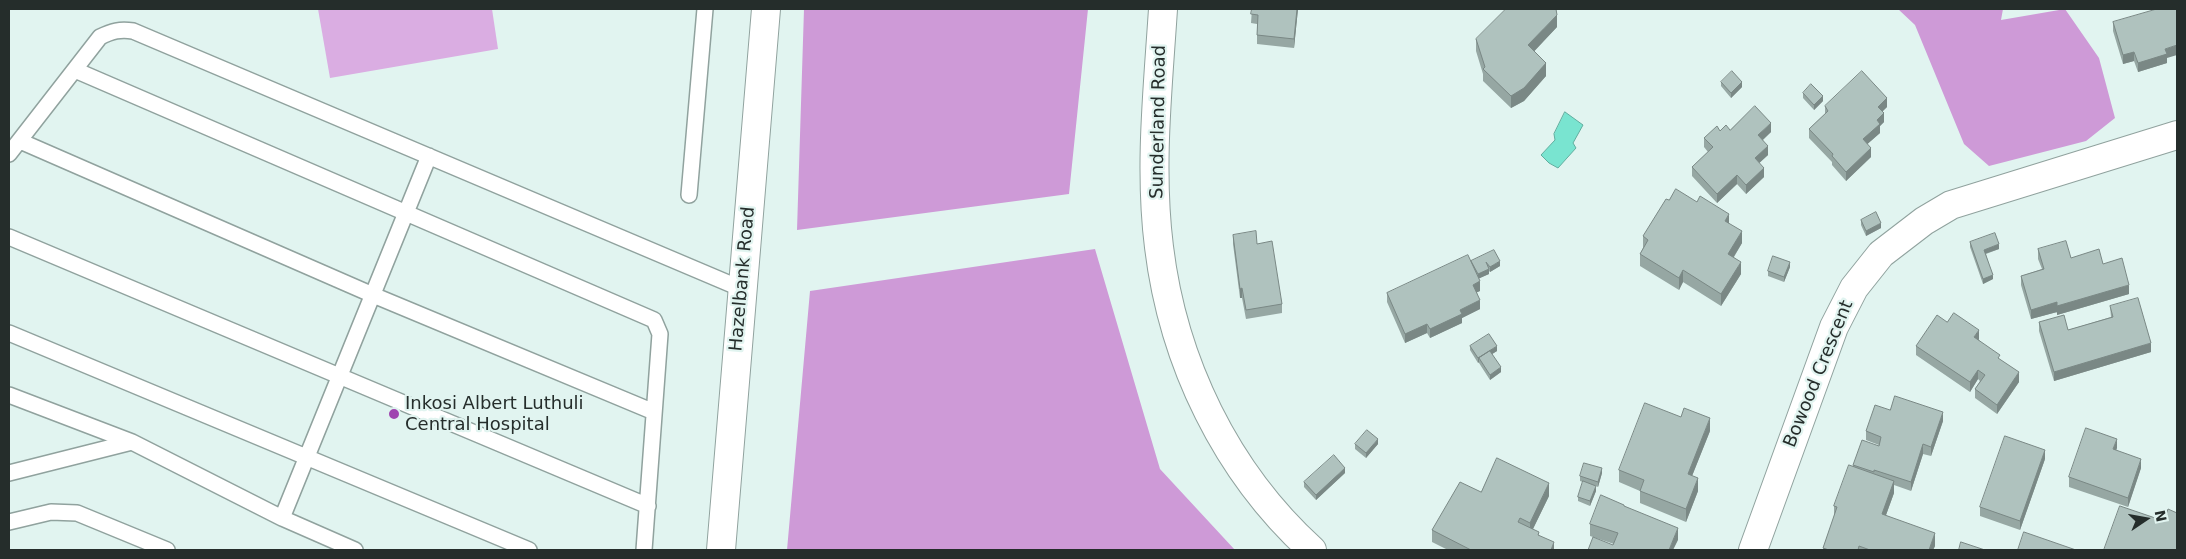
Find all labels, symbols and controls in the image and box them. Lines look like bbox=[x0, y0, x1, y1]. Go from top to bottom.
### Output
street label: Sunderland Road bbox=[1147, 45, 1171, 199]
street label: Hazelbank Road bbox=[726, 206, 760, 352]
street label: Bowood Crescent bbox=[1780, 297, 1858, 451]
place label: Inkosi Albert Luthuli Central Hospital bbox=[405, 393, 584, 436]
marker: Inkosi Albert Luthuli Central Hospital bbox=[387, 407, 401, 421]
north arrow bbox=[2121, 494, 2171, 544]
text: N bbox=[2152, 508, 2170, 523]

